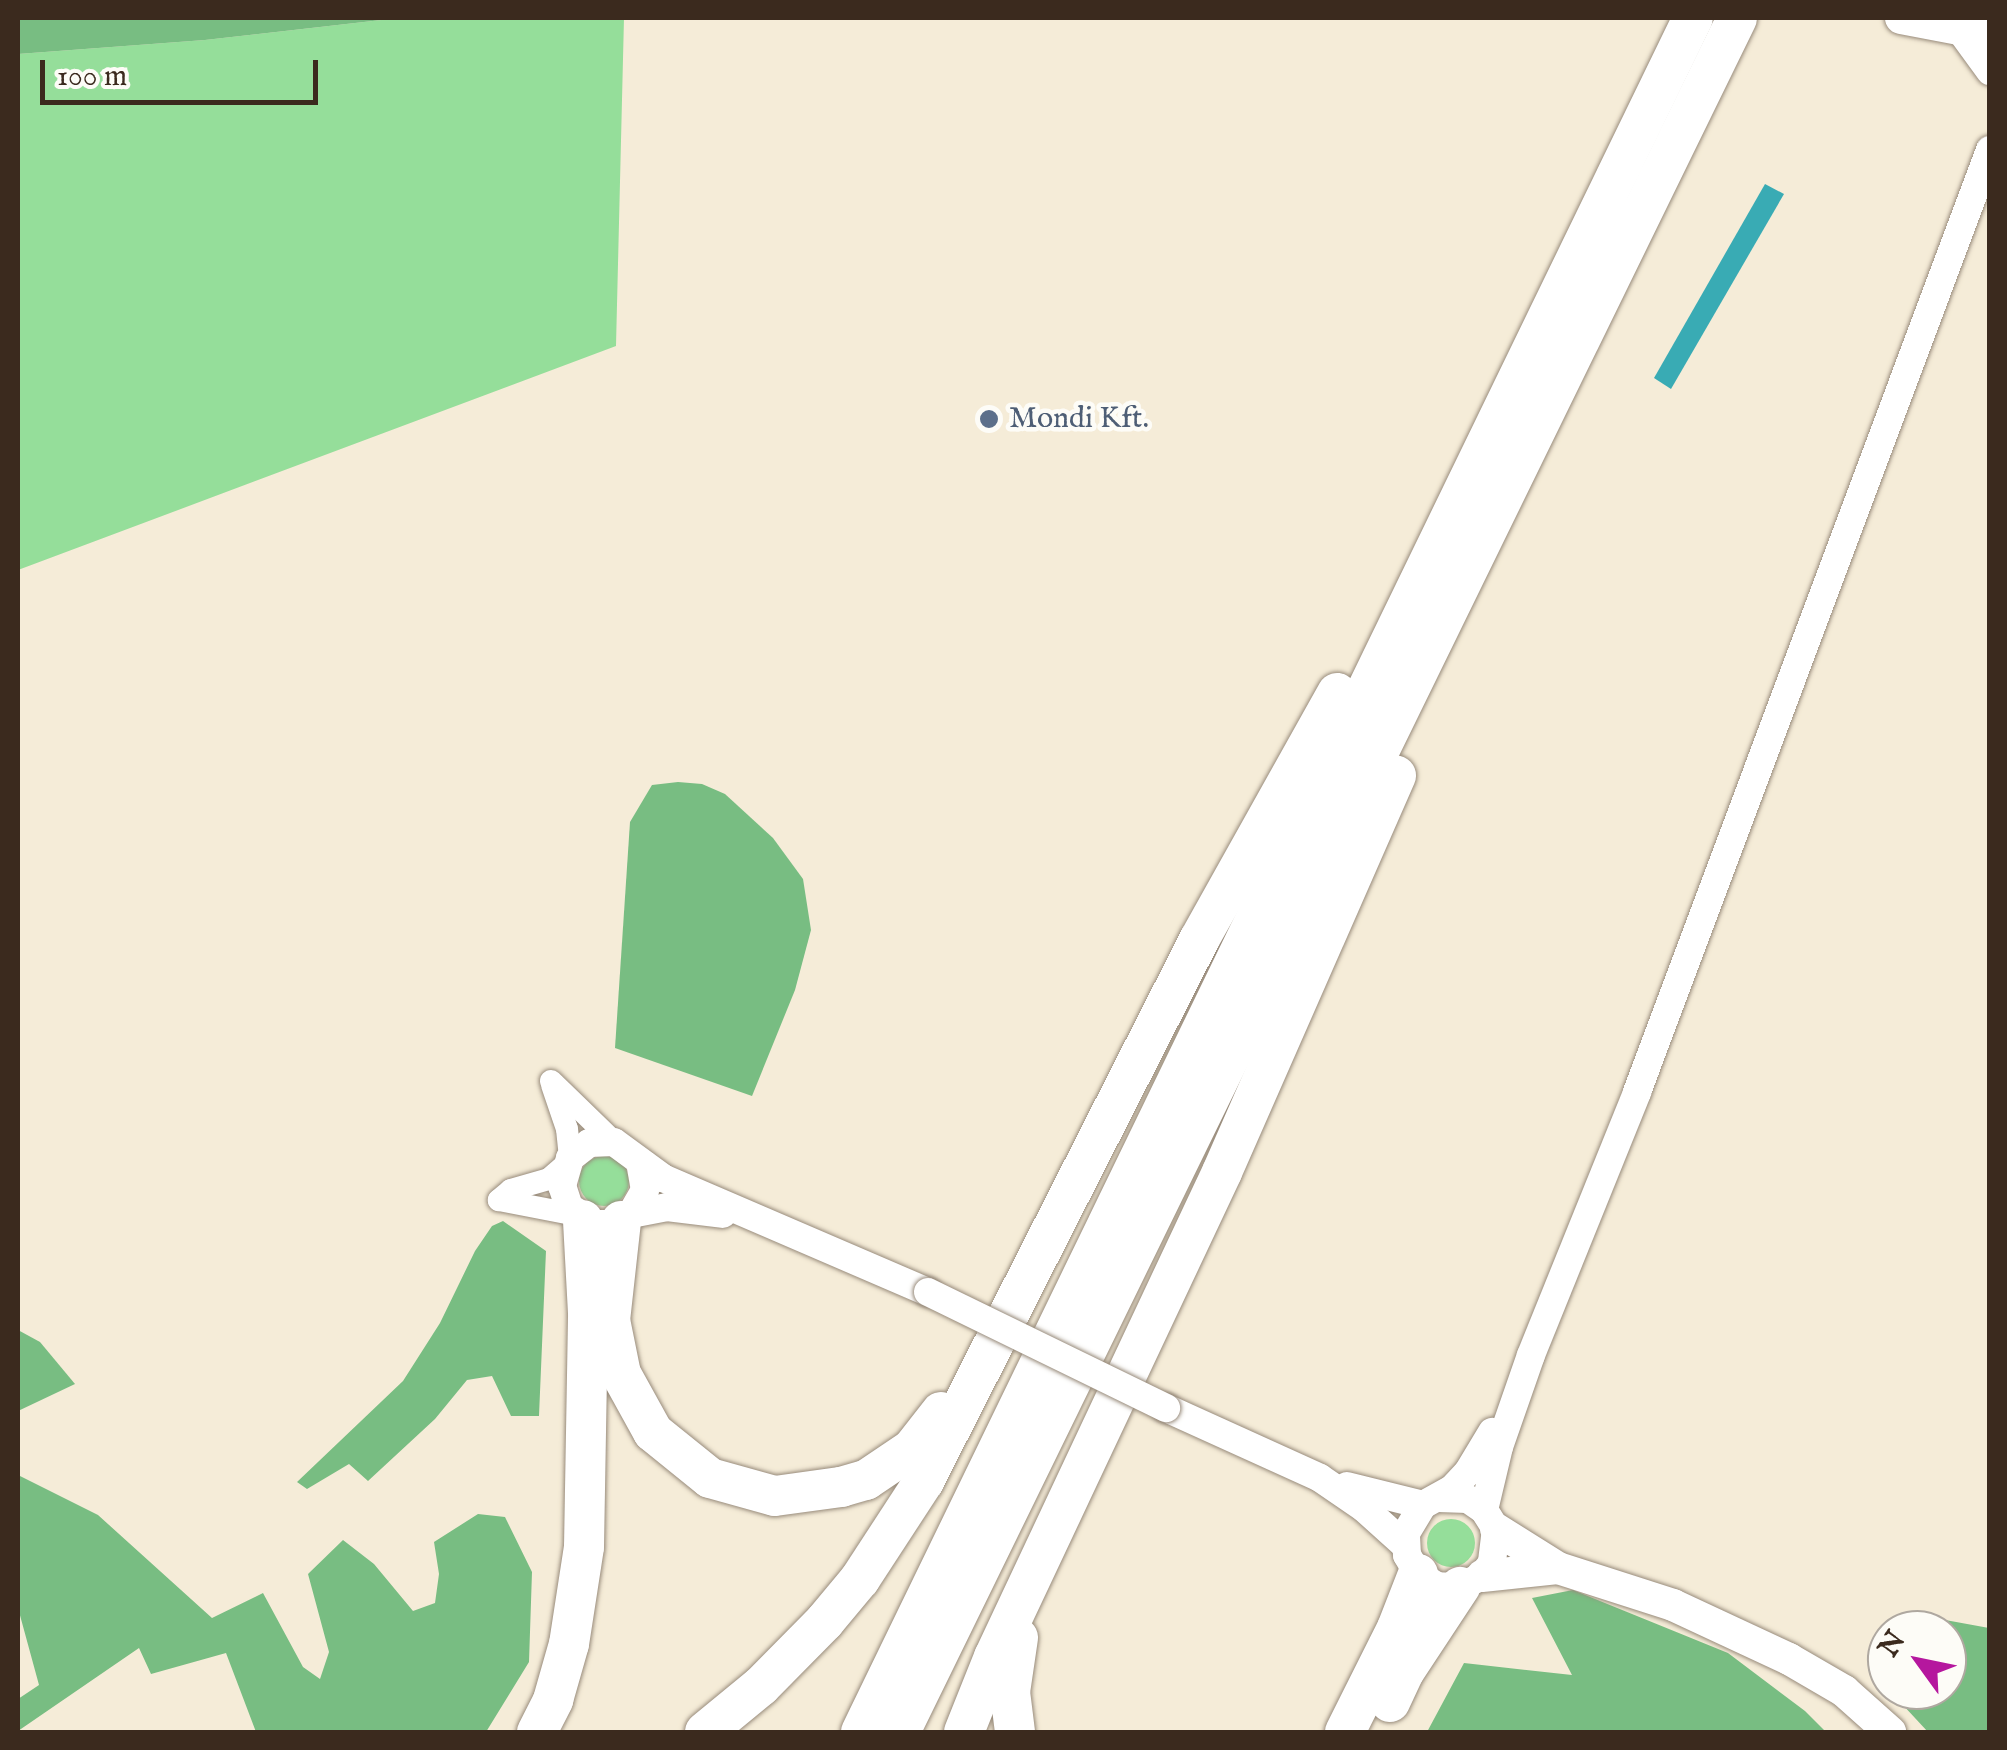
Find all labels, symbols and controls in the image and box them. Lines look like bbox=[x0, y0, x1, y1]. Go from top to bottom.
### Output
scale bar bbox=[45, 40, 322, 102]
text: 100 m bbox=[57, 58, 127, 96]
place label: Mondi Kft. bbox=[1009, 401, 1149, 437]
marker: Mondi Kft. bbox=[978, 408, 1000, 430]
north arrow bbox=[1867, 1610, 1967, 1710]
text: N bbox=[1872, 1625, 1914, 1664]

